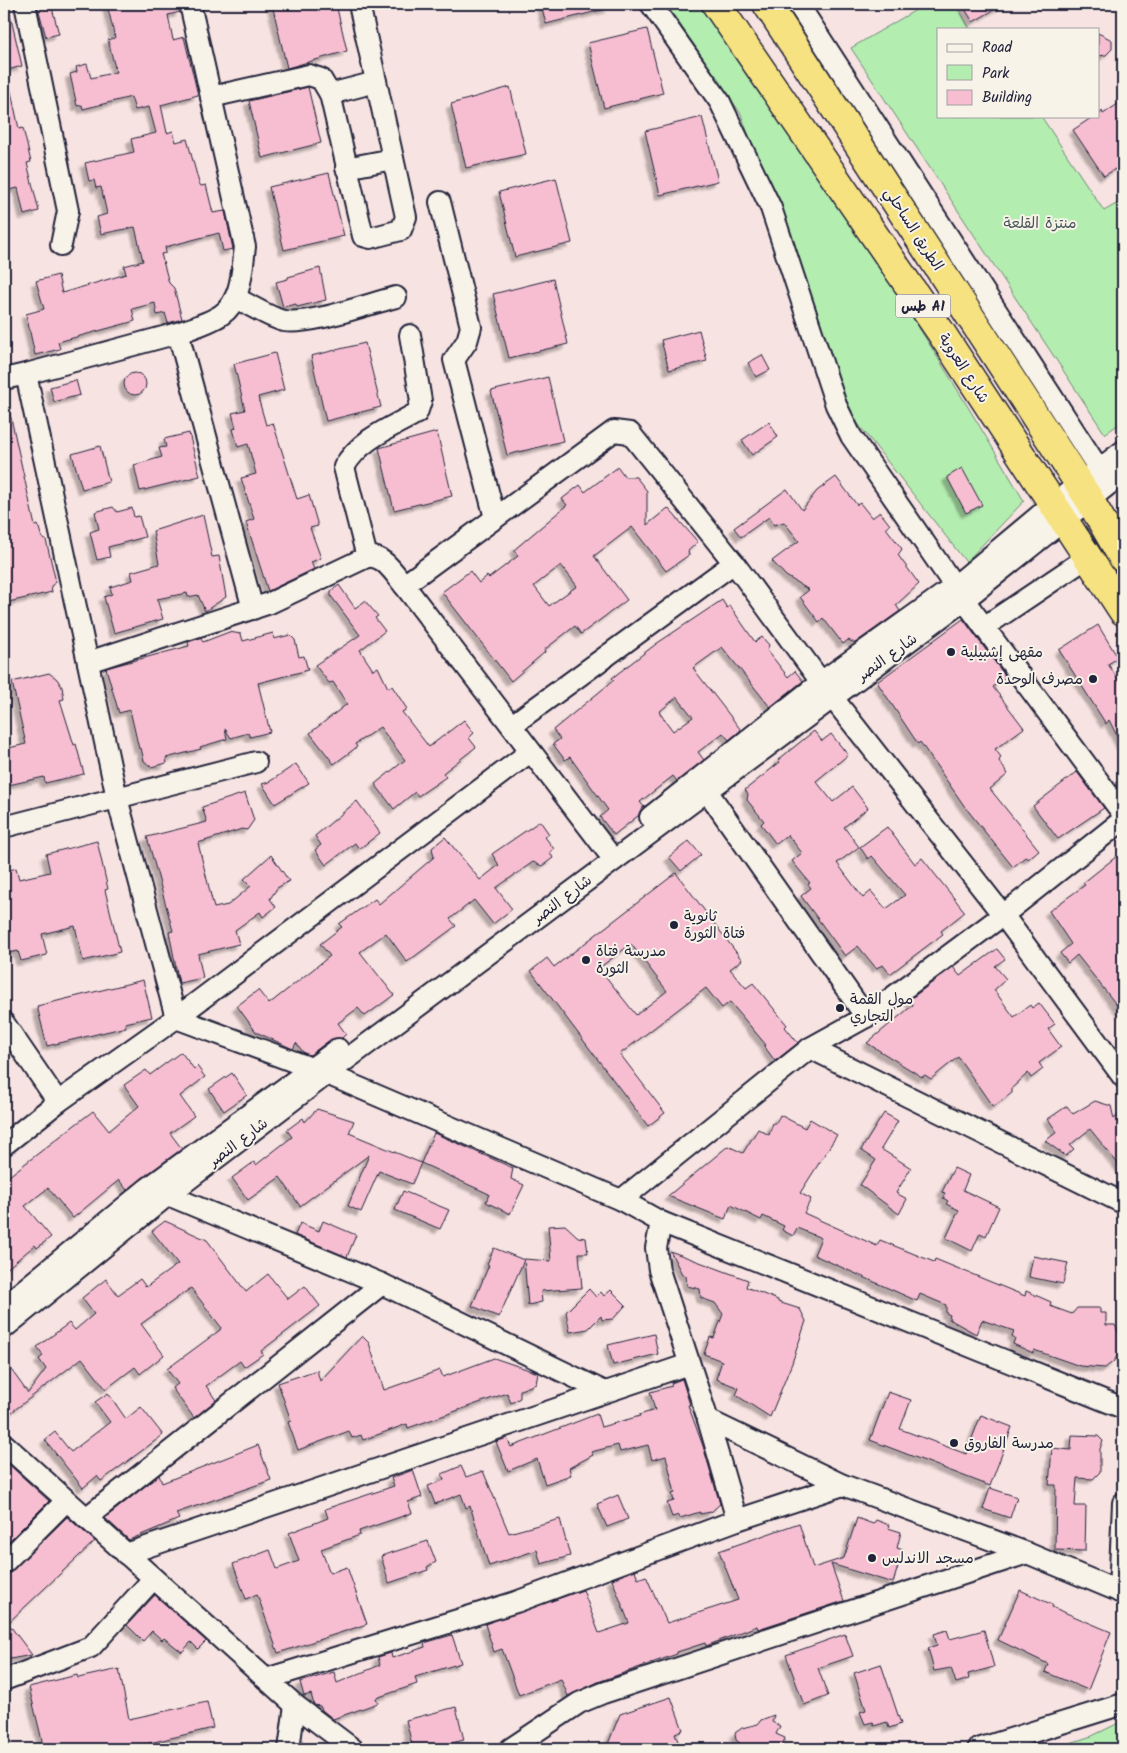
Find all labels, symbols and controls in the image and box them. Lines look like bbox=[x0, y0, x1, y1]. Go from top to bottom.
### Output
legend bbox=[937, 28, 1100, 118]
text: Road bbox=[982, 36, 1013, 60]
text: Park bbox=[982, 62, 1010, 86]
text: Building bbox=[982, 86, 1032, 110]
street label: الطريق الساحلي bbox=[877, 183, 949, 276]
park label: منتزة القلعة bbox=[1004, 212, 1076, 236]
road number: طس A1 bbox=[896, 294, 950, 318]
street label: شارع العروبة bbox=[932, 329, 995, 408]
street label: شارع النصر bbox=[851, 628, 923, 689]
place label: مقهى إشبيلية bbox=[961, 641, 1043, 665]
marker: مقهى إشبيلية bbox=[945, 646, 957, 658]
place label: مصرف الوحدة bbox=[996, 668, 1083, 692]
marker: مصرف الوحدة bbox=[1087, 673, 1099, 685]
street label: شارع النصر bbox=[526, 869, 598, 932]
place label: ثانوية فتاة الثورة bbox=[684, 905, 745, 946]
marker: ثانوية فتاة الثورة bbox=[668, 919, 680, 931]
place label: مدرسة فتاة الثورة bbox=[596, 940, 666, 981]
marker: مدرسة فتاة الثورة bbox=[580, 954, 592, 966]
place label: مول القمة التجاري bbox=[850, 988, 913, 1029]
marker: مول القمة التجاري bbox=[834, 1002, 846, 1014]
street label: شارع النصر bbox=[202, 1112, 274, 1175]
place label: مدرسة الفاروق bbox=[964, 1432, 1054, 1456]
marker: مدرسة الفاروق bbox=[948, 1437, 960, 1449]
place label: مسجد الاندلس bbox=[882, 1547, 974, 1571]
marker: مسجد الاندلس bbox=[866, 1552, 878, 1564]

